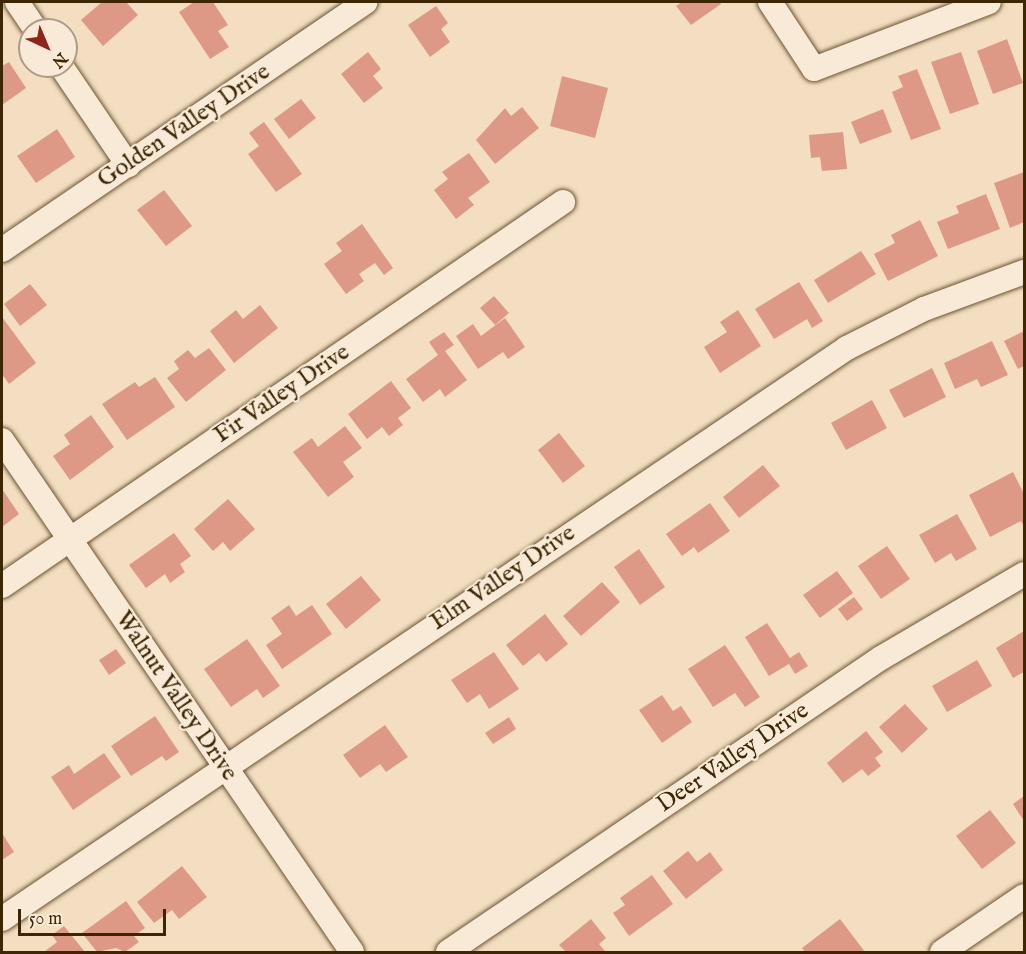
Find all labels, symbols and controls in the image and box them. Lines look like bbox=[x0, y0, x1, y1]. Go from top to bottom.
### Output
north arrow bbox=[18, 18, 78, 78]
text: N bbox=[47, 48, 71, 72]
street label: Golden Valley Drive bbox=[92, 58, 276, 194]
street label: Fir Valley Drive bbox=[209, 338, 355, 450]
street label: Elm Valley Drive bbox=[425, 519, 581, 637]
street label: Walnut Valley Drive bbox=[109, 606, 243, 786]
street label: Deer Valley Drive bbox=[652, 697, 814, 819]
scale bar bbox=[21, 897, 170, 935]
text: 50 m bbox=[29, 908, 62, 931]

